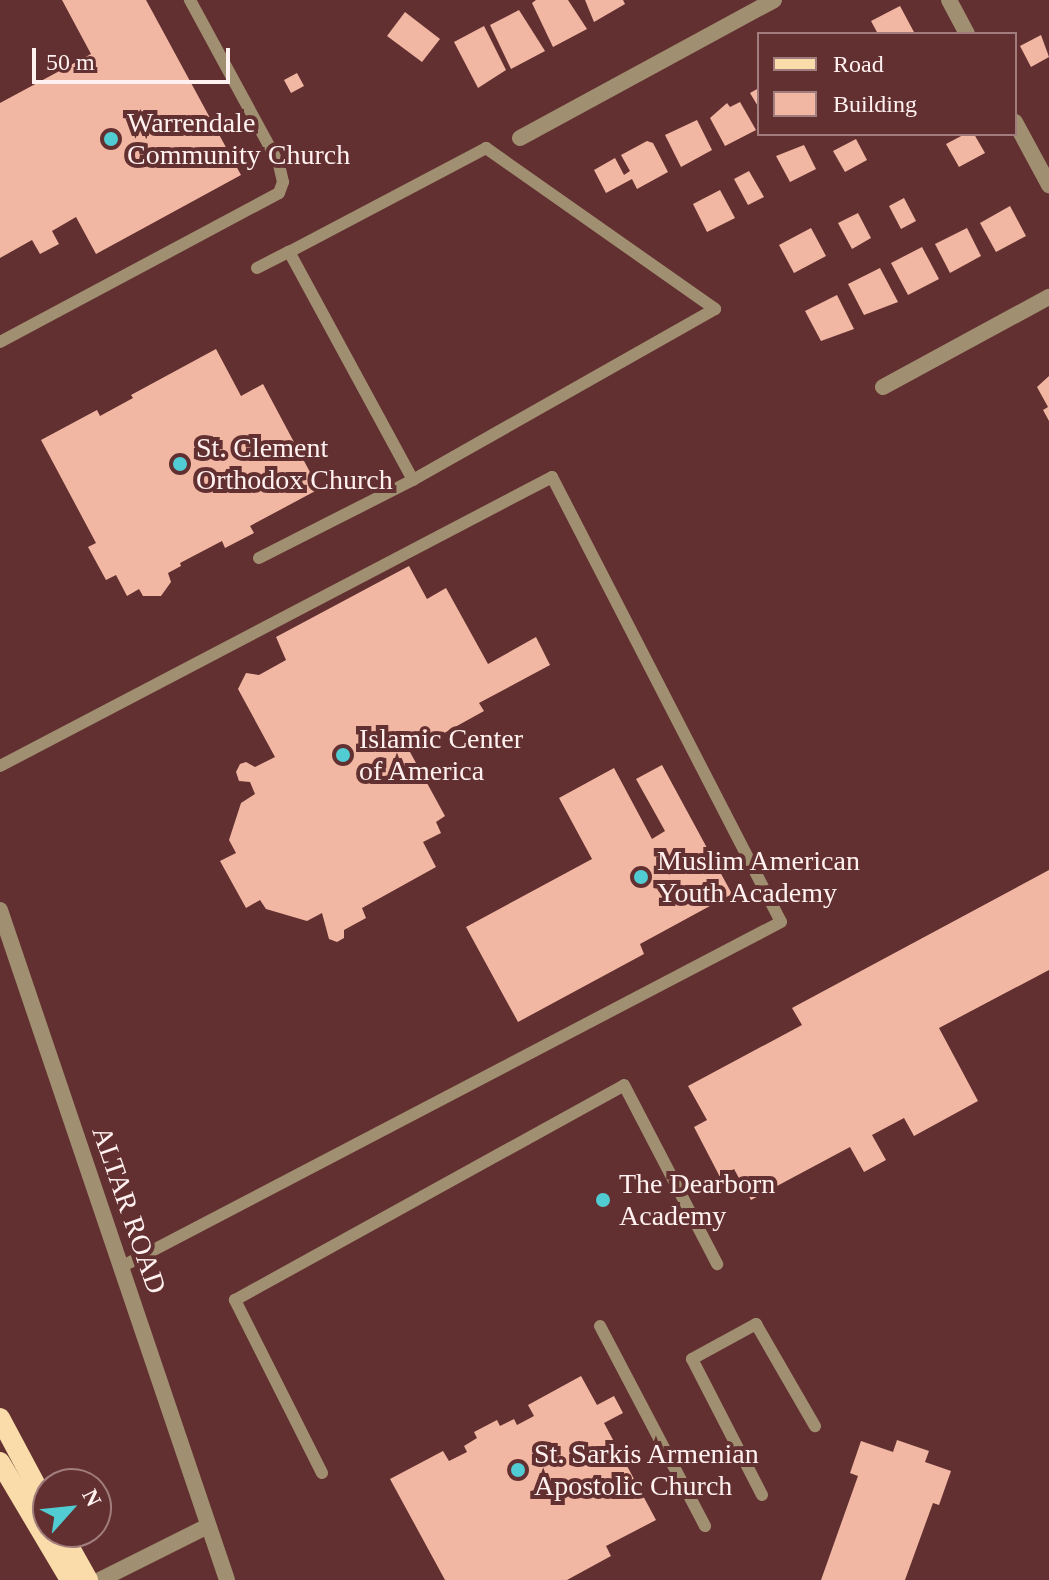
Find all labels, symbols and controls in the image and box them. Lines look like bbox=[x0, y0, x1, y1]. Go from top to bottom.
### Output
scale bar bbox=[36, 32, 234, 82]
legend bbox=[757, 32, 1017, 136]
text: 50 m bbox=[46, 49, 95, 75]
text: Road bbox=[833, 51, 884, 77]
text: Building bbox=[833, 91, 917, 117]
place label: Warrendale Community Church bbox=[127, 106, 350, 172]
marker: Warrendale Community Church bbox=[102, 130, 120, 148]
place label: St. Clement Orthodox Church bbox=[196, 431, 393, 497]
marker: St. Clement Orthodox Church bbox=[171, 455, 189, 473]
place label: Islamic Center of America bbox=[359, 722, 523, 788]
marker: Islamic Center of America bbox=[334, 746, 352, 764]
place label: Muslim American Youth Academy bbox=[657, 844, 862, 910]
marker: Muslim American Youth Academy bbox=[632, 868, 650, 886]
street label: ALTAR ROAD bbox=[85, 1122, 173, 1298]
place label: The Dearborn Academy bbox=[619, 1167, 775, 1233]
marker: The Dearborn Academy bbox=[594, 1191, 612, 1209]
place label: St. Sarkis Armenian Apostolic Church bbox=[534, 1437, 760, 1503]
marker: St. Sarkis Armenian Apostolic Church bbox=[509, 1461, 527, 1479]
north arrow bbox=[32, 1468, 112, 1548]
text: N bbox=[77, 1485, 107, 1511]

